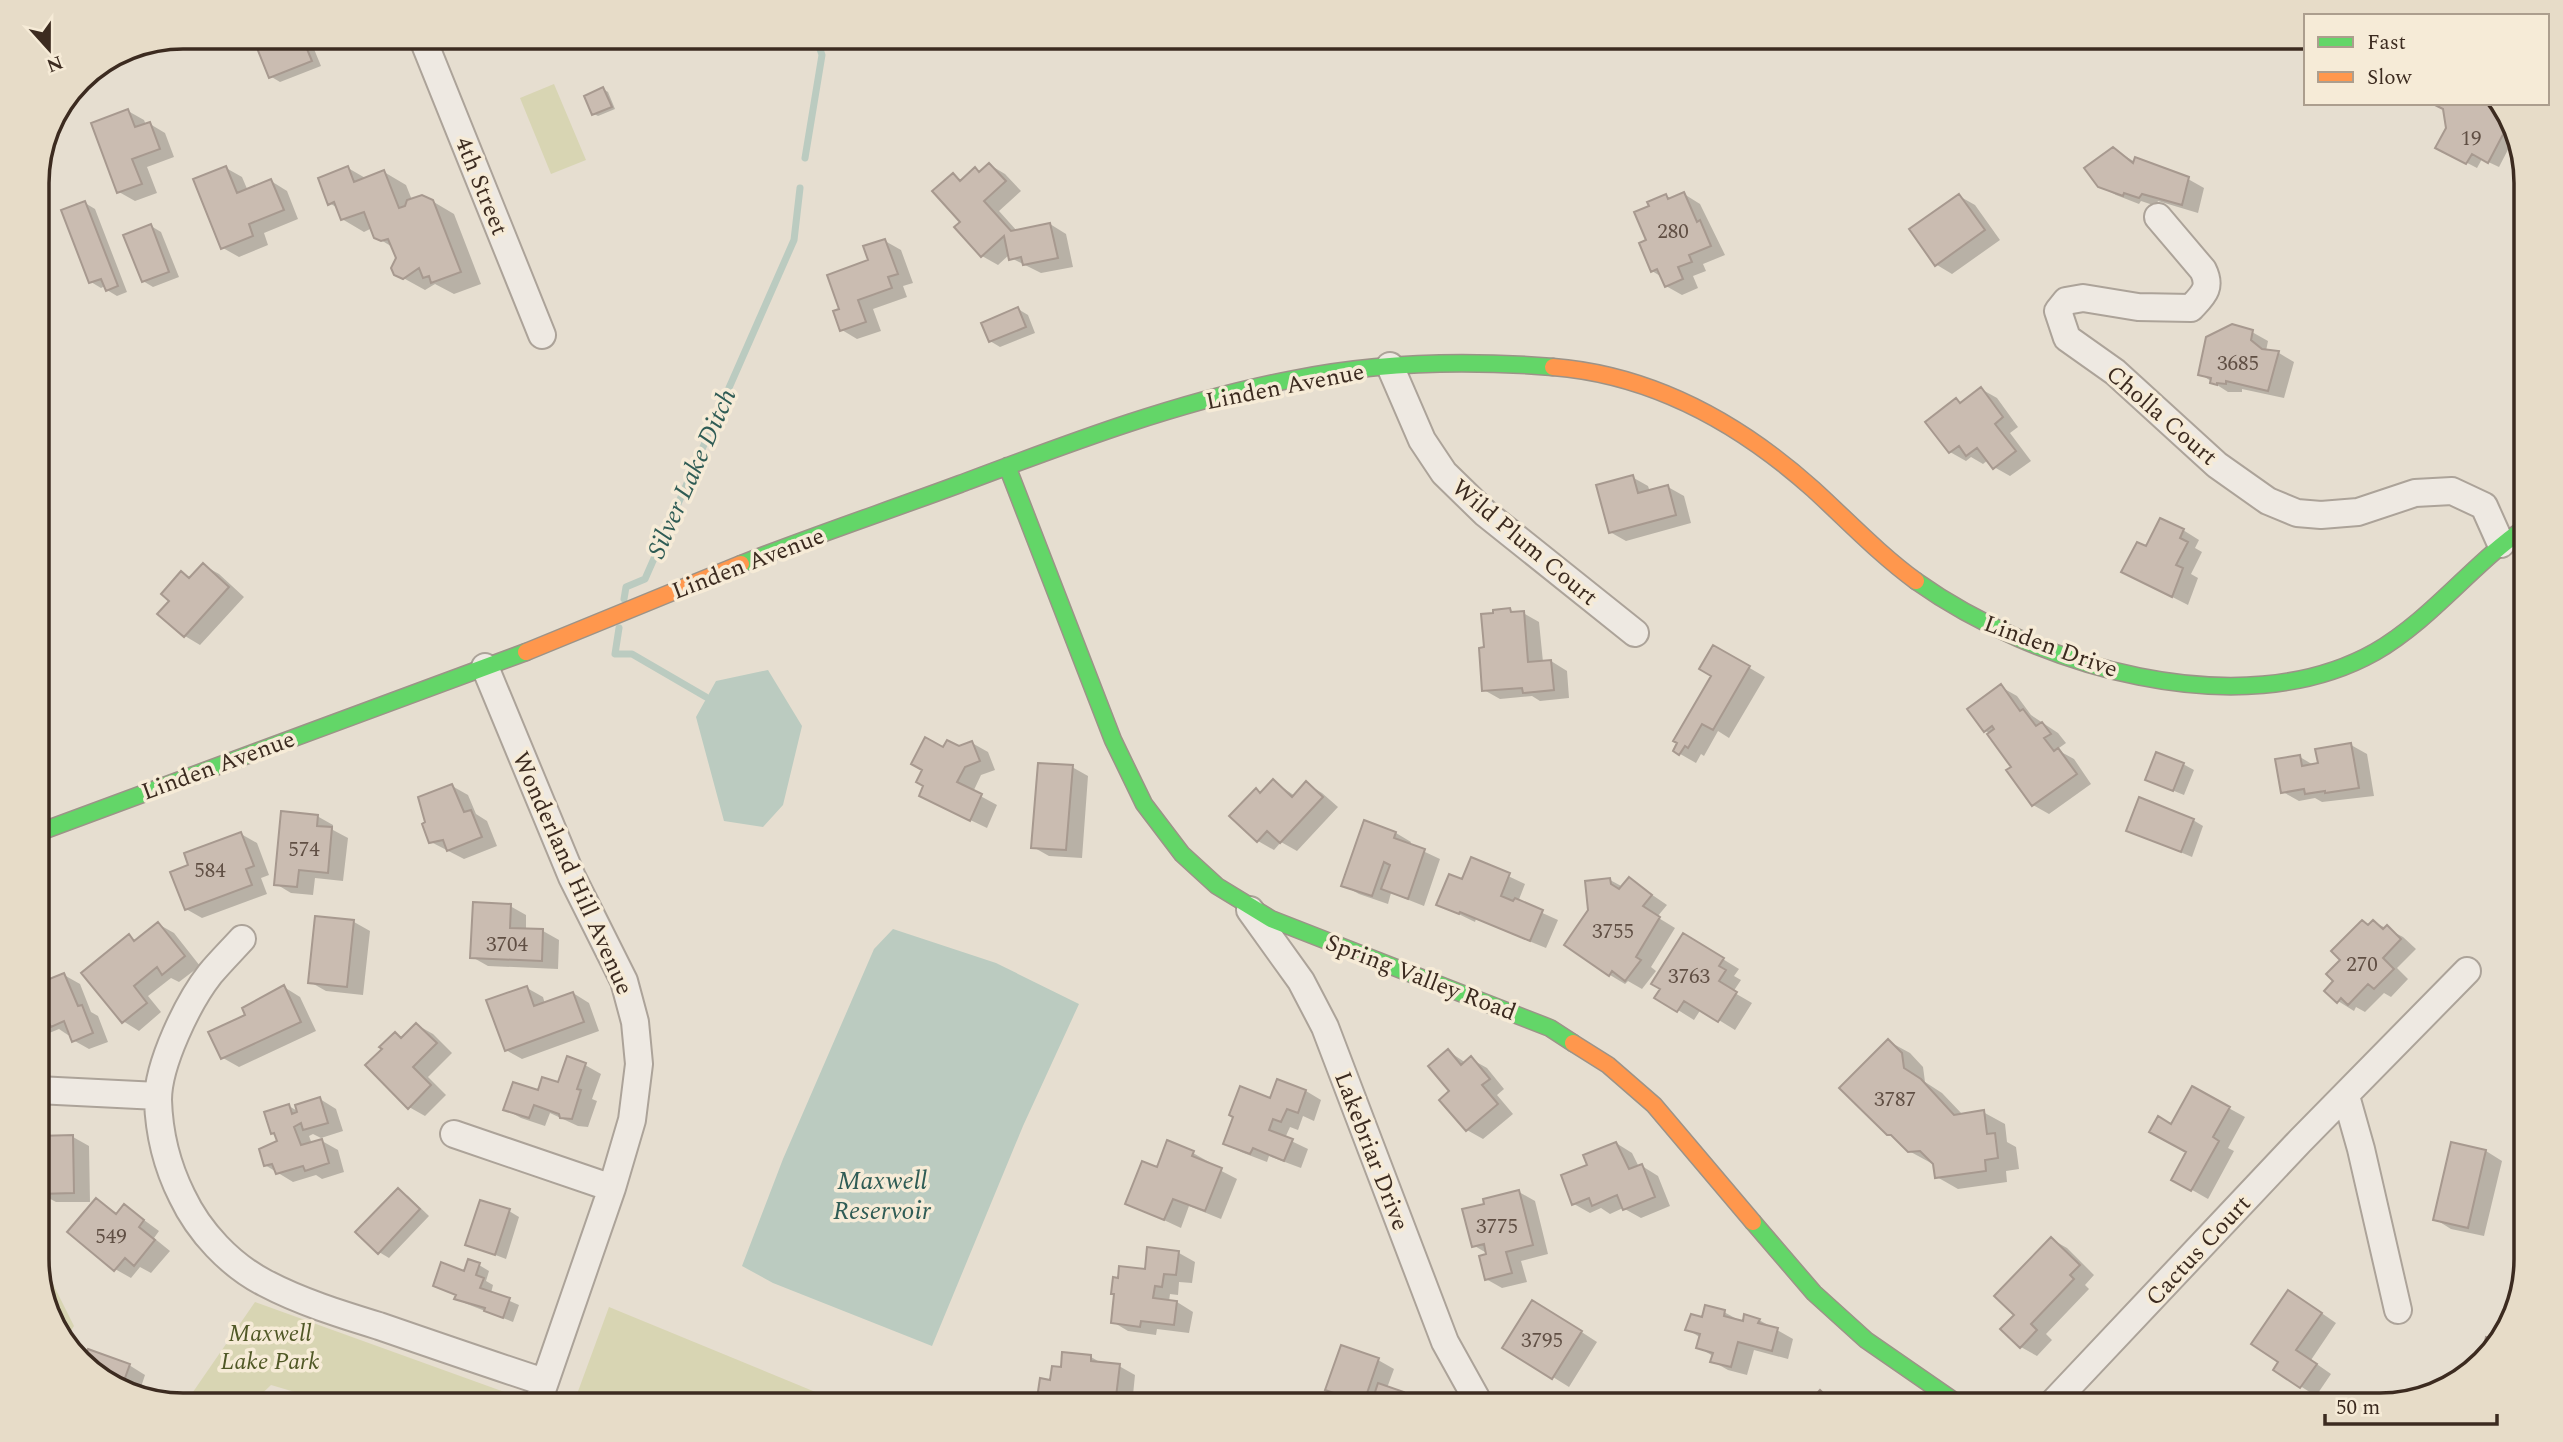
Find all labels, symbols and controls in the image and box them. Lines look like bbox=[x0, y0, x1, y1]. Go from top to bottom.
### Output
north arrow bbox=[14, 14, 84, 84]
legend bbox=[2304, 14, 2549, 105]
text: Fast bbox=[2367, 27, 2406, 59]
text: N bbox=[42, 47, 67, 80]
text: Slow bbox=[2367, 62, 2413, 94]
house number: 19 bbox=[2461, 123, 2482, 155]
street label: 4th Street bbox=[445, 132, 517, 241]
house number: 280 bbox=[1657, 216, 1689, 248]
house number: 3685 bbox=[2217, 348, 2259, 380]
street label: Linden Avenue bbox=[1203, 354, 1368, 420]
street label: Cholla Court bbox=[2097, 357, 2225, 475]
water label: Silver Lake Ditch bbox=[637, 382, 747, 565]
street label: Wild Plum Court bbox=[1443, 471, 1605, 615]
street label: Linden Avenue bbox=[667, 518, 830, 610]
street label: Linden Drive bbox=[1979, 606, 2123, 688]
street label: Linden Avenue bbox=[137, 722, 300, 810]
street label: Wonderland Hill Avenue bbox=[502, 746, 642, 1001]
house number: 574 bbox=[288, 834, 320, 866]
house number: 584 bbox=[194, 855, 226, 887]
house number: 3755 bbox=[1592, 916, 1634, 948]
street label: Spring Valley Road bbox=[1320, 925, 1521, 1031]
house number: 3704 bbox=[486, 929, 528, 961]
house number: 270 bbox=[2346, 949, 2378, 981]
house number: 3763 bbox=[1668, 961, 1710, 993]
street label: Lakebriar Drive bbox=[1324, 1067, 1418, 1236]
house number: 3787 bbox=[1874, 1084, 1916, 1116]
water label: Maxwell Reservoir bbox=[833, 1161, 932, 1231]
street label: Cactus Court bbox=[2138, 1187, 2260, 1314]
house number: 3775 bbox=[1476, 1211, 1518, 1243]
house number: 549 bbox=[95, 1221, 127, 1253]
park label: Maxwell Lake Park bbox=[220, 1316, 320, 1380]
house number: 3795 bbox=[1521, 1325, 1563, 1357]
scale bar bbox=[2325, 1382, 2496, 1426]
text: 50 m bbox=[2336, 1392, 2380, 1424]

